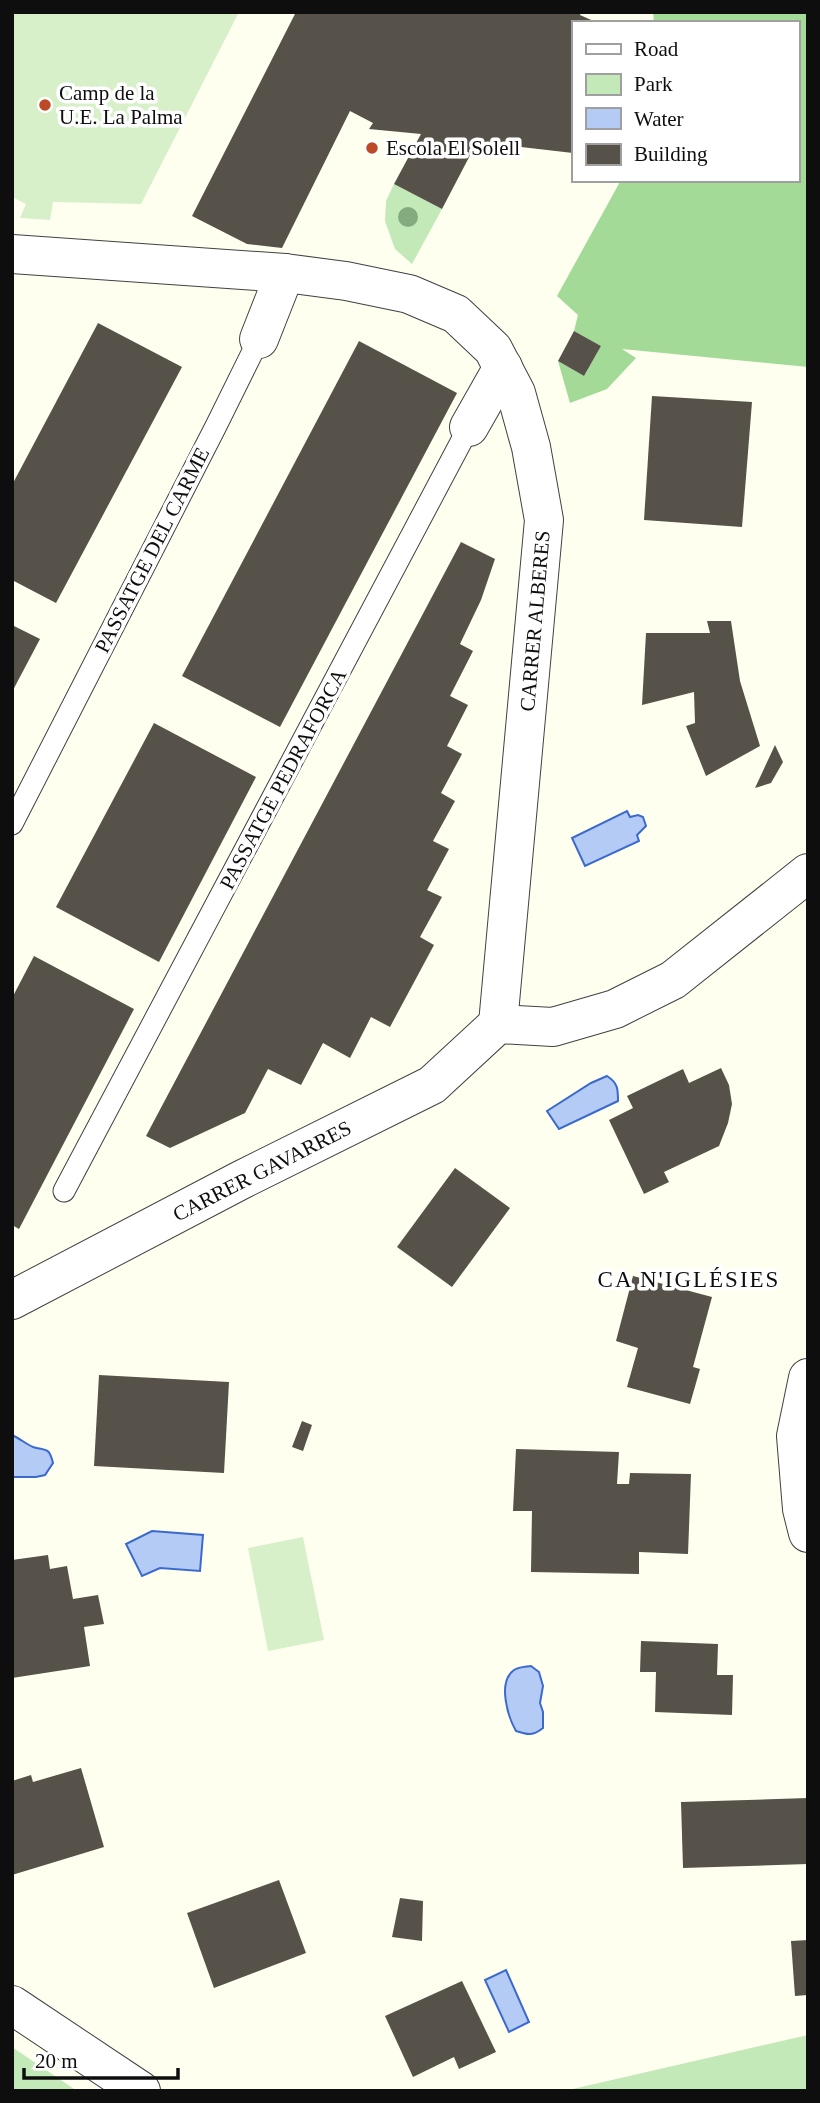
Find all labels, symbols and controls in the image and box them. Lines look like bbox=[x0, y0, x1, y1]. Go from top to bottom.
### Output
legend bbox=[572, 21, 799, 182]
text: Road bbox=[634, 37, 679, 61]
text: Park bbox=[634, 72, 673, 96]
place label: Camp de la U.E. La Palma bbox=[59, 81, 183, 129]
marker: Camp de la U.E. La Palma bbox=[37, 97, 53, 113]
text: Water bbox=[634, 107, 684, 131]
place label: Escola El Solell bbox=[386, 136, 520, 160]
marker: Escola El Solell bbox=[364, 140, 380, 156]
text: Building bbox=[634, 142, 708, 166]
street label: PASSATGE DEL CARME bbox=[90, 443, 214, 657]
street label: CARRER ALBERES bbox=[515, 530, 555, 712]
street label: PASSATGE PEDRAFORCA bbox=[215, 664, 352, 893]
street label: CARRER GAVARRES bbox=[169, 1116, 355, 1226]
district label: CA N'IGLÉSIES bbox=[598, 1267, 780, 1292]
scale bar bbox=[24, 2036, 178, 2080]
text: 20 m bbox=[35, 2049, 78, 2073]

